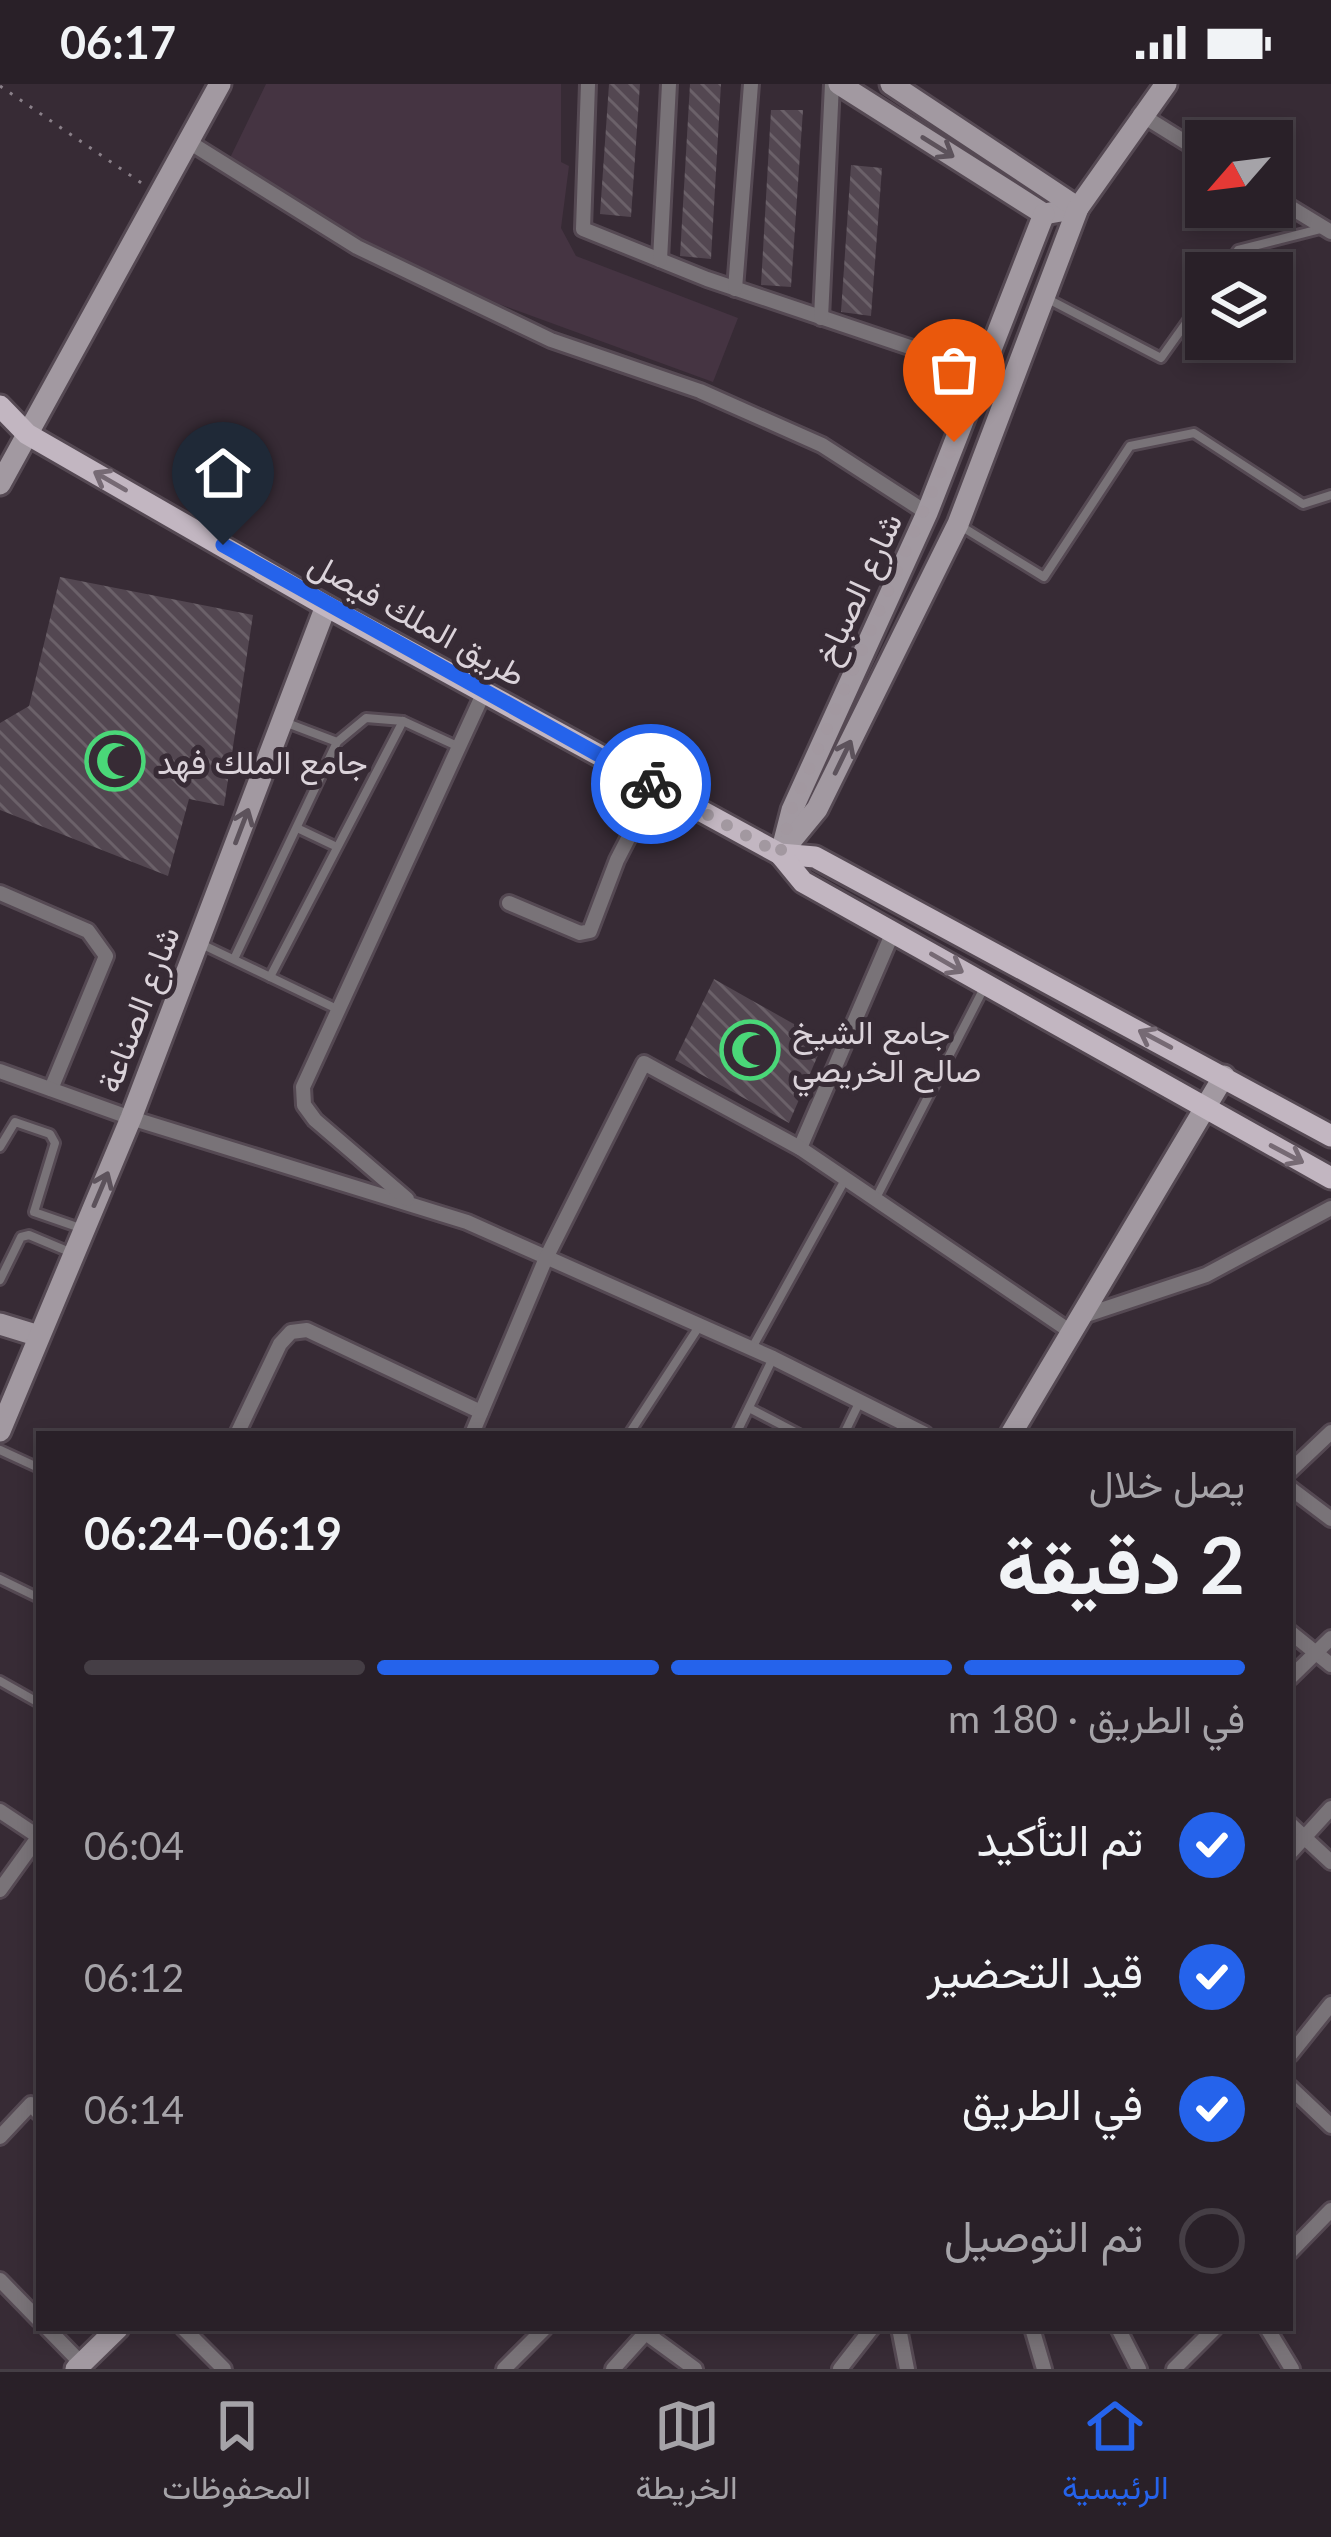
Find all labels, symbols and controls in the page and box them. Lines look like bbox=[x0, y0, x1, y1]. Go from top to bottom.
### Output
text: 06:17 bbox=[60, 15, 176, 69]
north arrow bbox=[1185, 120, 1293, 228]
map controls bbox=[1185, 120, 1293, 360]
one-way arrow bbox=[920, 134, 954, 159]
button: layers bbox=[1185, 252, 1293, 360]
pin bbox=[903, 319, 1005, 442]
icon: bag bbox=[921, 337, 987, 403]
pin bbox=[172, 422, 274, 545]
icon: home bbox=[190, 440, 256, 506]
one-way arrow bbox=[93, 468, 128, 492]
street label: شارع الصباخ bbox=[805, 506, 913, 672]
street label: طريق الملك فيصل bbox=[302, 542, 533, 696]
courier bbox=[591, 724, 711, 844]
mosque icon: جامع الملك فهد bbox=[84, 730, 146, 792]
one-way arrow bbox=[833, 740, 855, 776]
place label: جامع الملك فهد bbox=[157, 741, 368, 785]
icon: bike bbox=[618, 751, 684, 817]
one-way arrow bbox=[233, 808, 254, 845]
street label: شارع الصناعة bbox=[87, 920, 191, 1099]
one-way arrow bbox=[928, 952, 963, 976]
place label: جامع الشيخ صالح الخريصي bbox=[792, 1011, 981, 1097]
mosque icon: جامع الشيخ صالح الخريصي bbox=[719, 1019, 781, 1081]
one-way arrow bbox=[1138, 1027, 1173, 1050]
one-way arrow bbox=[1268, 1143, 1303, 1166]
one-way arrow bbox=[92, 1172, 113, 1209]
text: يصل خلال bbox=[1089, 1460, 1245, 1506]
text: 06:19–06:24 bbox=[84, 1506, 342, 1560]
text: 2 دقيقة bbox=[997, 1517, 1245, 1611]
text: في الطريق · 180 m bbox=[948, 1695, 1245, 1741]
text: تم التأكيد bbox=[977, 1812, 1143, 1866]
icon: check bbox=[1179, 1812, 1245, 1878]
text: 06:04 bbox=[84, 1822, 184, 1868]
text: قيد التحضير bbox=[927, 1944, 1143, 1998]
icon: check bbox=[1179, 1944, 1245, 2010]
text: 06:12 bbox=[84, 1954, 184, 2000]
text: في الطريق bbox=[962, 2076, 1143, 2130]
icon: check bbox=[1179, 2076, 1245, 2142]
text: 06:14 bbox=[84, 2086, 184, 2132]
text: تم التوصيل bbox=[944, 2208, 1143, 2262]
tab: المحفوظات bbox=[162, 2393, 311, 2517]
tab: الخريطة bbox=[635, 2393, 738, 2517]
tab: الرئيسية bbox=[1062, 2393, 1169, 2517]

